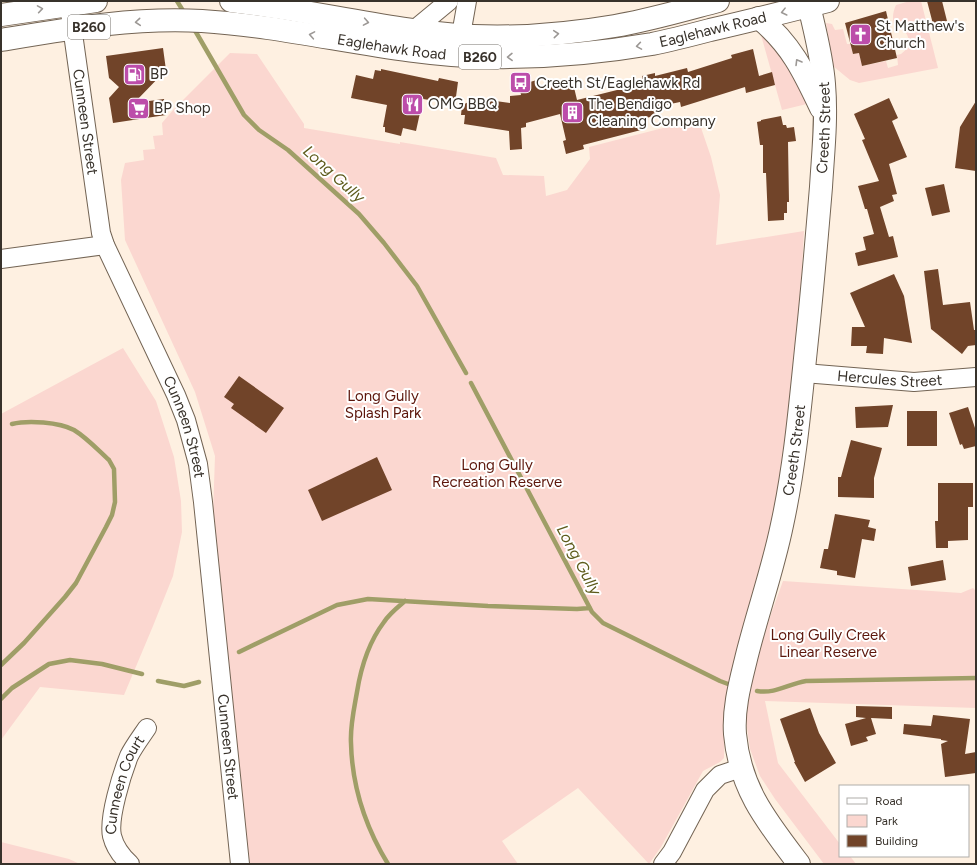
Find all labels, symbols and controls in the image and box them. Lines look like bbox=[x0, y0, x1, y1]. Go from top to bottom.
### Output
one-way arrow bbox=[36, 5, 43, 14]
one-way arrow bbox=[781, 7, 788, 16]
street label: Eaglehawk Road bbox=[657, 8, 768, 51]
road number: B260 bbox=[68, 15, 110, 39]
one-way arrow bbox=[135, 17, 141, 26]
one-way arrow bbox=[363, 17, 370, 26]
place label: St Matthew's Church bbox=[876, 17, 964, 52]
church icon: St Matthew's Church bbox=[847, 22, 873, 48]
one-way arrow bbox=[553, 29, 559, 38]
street label: Eaglehawk Road bbox=[336, 30, 447, 64]
one-way arrow bbox=[309, 31, 315, 40]
one-way arrow bbox=[636, 41, 643, 49]
road number: B260 bbox=[459, 45, 501, 69]
one-way arrow bbox=[507, 52, 513, 61]
one-way arrow bbox=[795, 59, 802, 66]
fuel station icon: BP bbox=[122, 61, 148, 87]
place label: BP bbox=[150, 65, 168, 83]
street label: Cunneen Street bbox=[69, 68, 102, 176]
bus stop icon: Creeth St/Eaglehawk Rd bbox=[508, 70, 534, 96]
place label: Creeth St/Eaglehawk Rd bbox=[536, 74, 700, 92]
street label: Creeth Street bbox=[813, 81, 834, 174]
restaurant icon: OMG BBQ bbox=[399, 91, 425, 117]
supermarket icon: BP Shop bbox=[125, 95, 151, 121]
place label: OMG BBQ bbox=[428, 95, 497, 113]
place label: The Bendigo Cleaning Company bbox=[588, 95, 716, 130]
place label: BP Shop bbox=[154, 99, 211, 117]
building icon: The Bendigo Cleaning Company bbox=[559, 100, 585, 126]
water label: Long Gully bbox=[299, 141, 369, 207]
street label: Hercules Street bbox=[836, 367, 943, 391]
street label: Cunneen Street bbox=[159, 373, 209, 479]
park label: Long Gully Splash Park bbox=[345, 387, 422, 422]
street label: Creeth Street bbox=[779, 403, 809, 497]
park label: Long Gully Recreation Reserve bbox=[432, 456, 562, 491]
water label: Long Gully bbox=[553, 522, 606, 599]
park label: Long Gully Creek Linear Reserve bbox=[771, 626, 886, 661]
street label: Cunneen Street bbox=[214, 693, 242, 801]
street label: Cunneen Court bbox=[102, 732, 148, 835]
legend bbox=[839, 785, 969, 857]
text: Road bbox=[875, 794, 903, 808]
text: Park bbox=[875, 814, 898, 828]
text: Building bbox=[875, 834, 918, 848]

